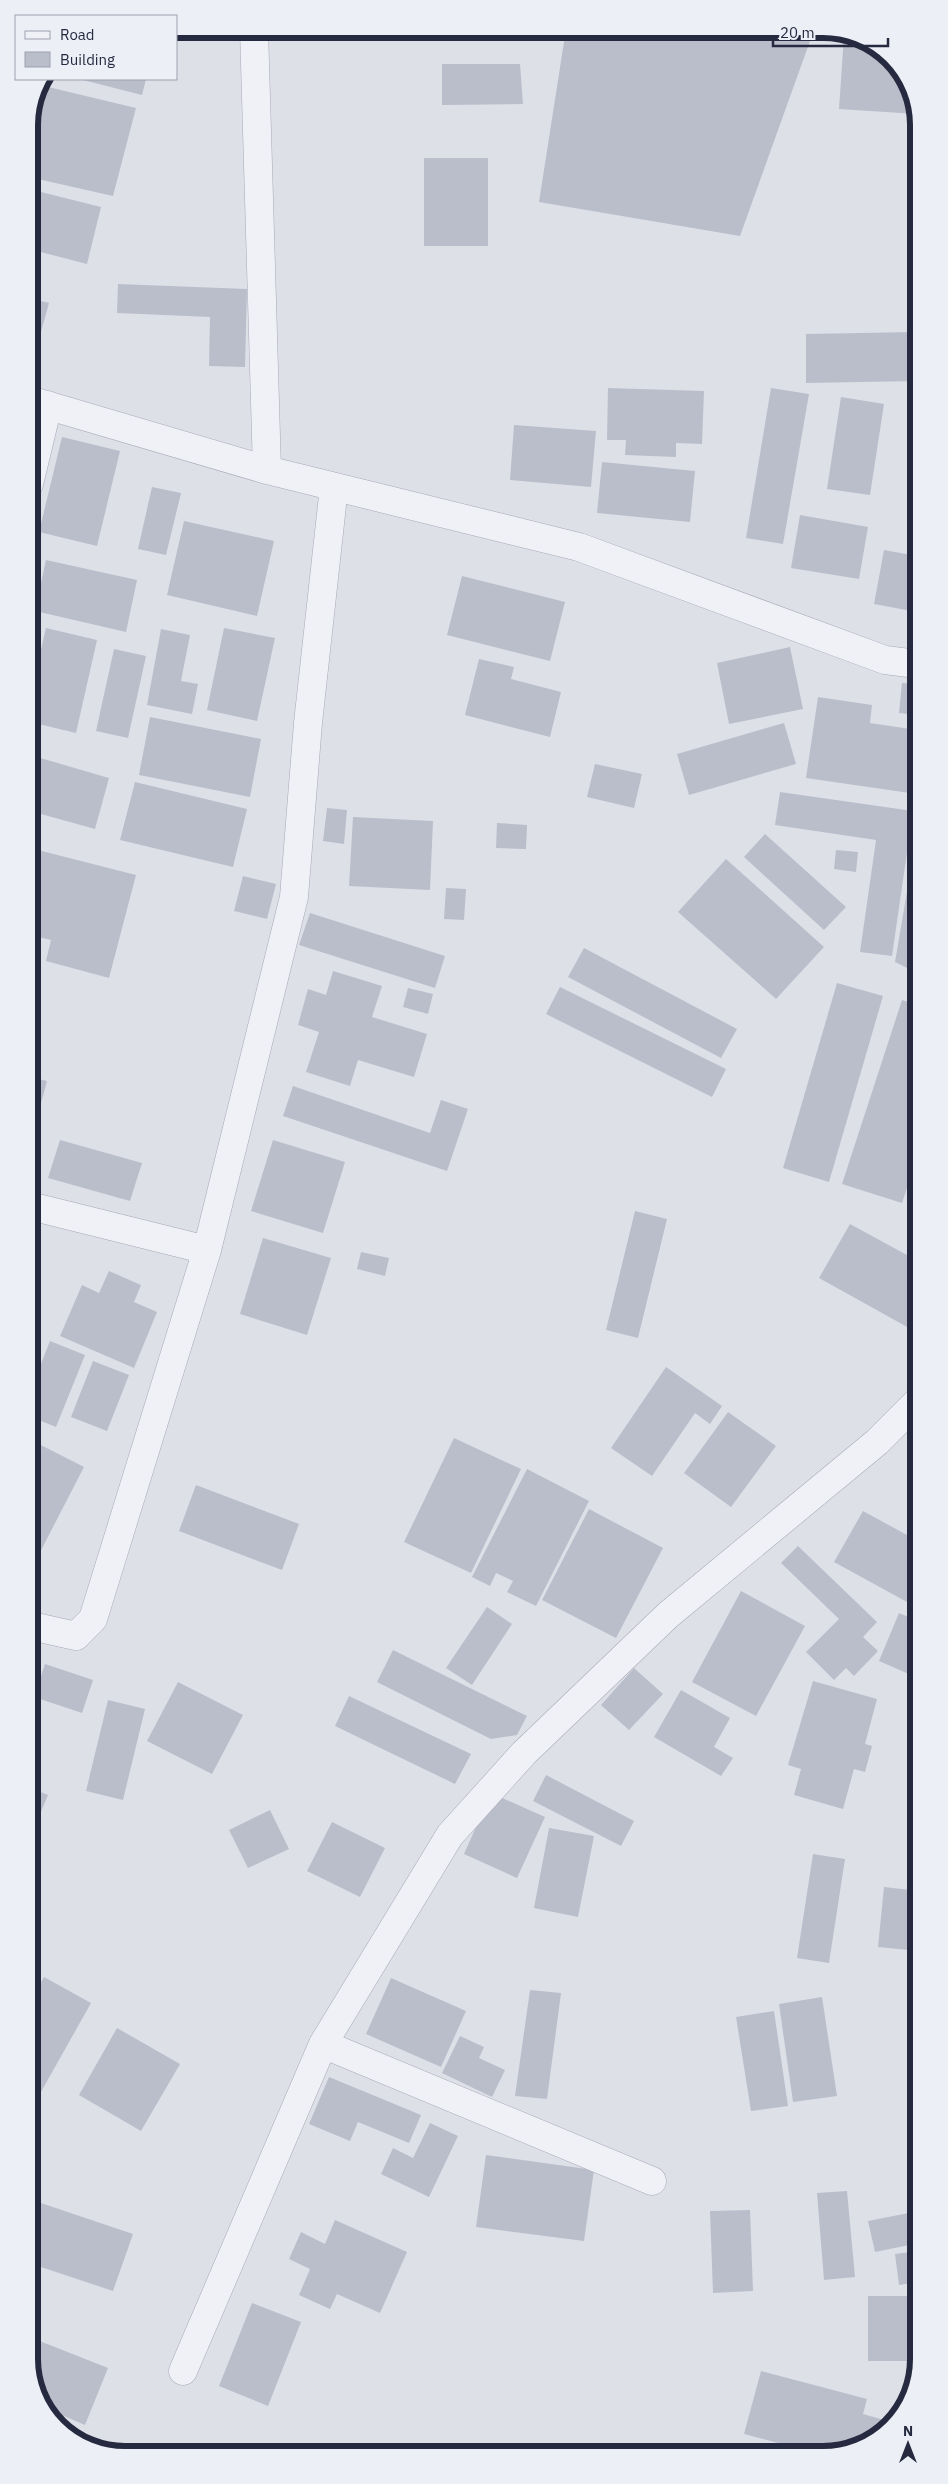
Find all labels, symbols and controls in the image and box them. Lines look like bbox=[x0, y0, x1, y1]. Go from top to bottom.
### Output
legend bbox=[15, 15, 178, 80]
scale bar bbox=[773, 15, 888, 47]
text: 20 m bbox=[780, 23, 815, 42]
text: Road bbox=[60, 25, 95, 44]
text: Building bbox=[60, 50, 115, 69]
north arrow bbox=[883, 2419, 933, 2469]
text: N bbox=[903, 2422, 913, 2440]

